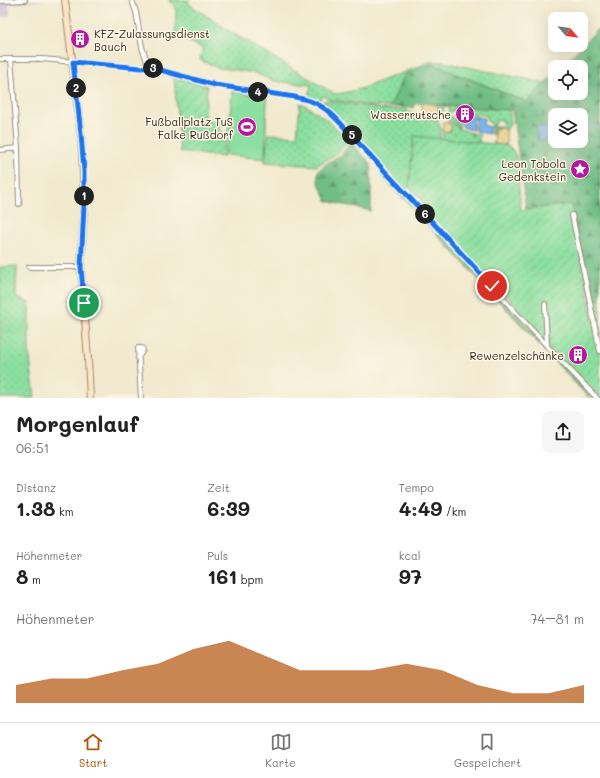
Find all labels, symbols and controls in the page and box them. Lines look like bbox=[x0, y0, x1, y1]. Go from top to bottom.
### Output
north arrow bbox=[548, 12, 588, 52]
map controls bbox=[548, 12, 588, 148]
place label: KFZ-Zulassungsdienst Bauch bbox=[94, 26, 210, 54]
building icon: KFZ-Zulassungsdienst Bauch bbox=[69, 28, 91, 50]
pin: 3 bbox=[143, 58, 163, 78]
text: 3 bbox=[150, 60, 156, 75]
button: locate bbox=[548, 60, 588, 100]
pin: 2 bbox=[66, 78, 86, 98]
text: 2 bbox=[73, 80, 79, 95]
pin: 4 bbox=[248, 82, 268, 102]
text: 4 bbox=[255, 84, 261, 99]
building icon: Wasserrutsche bbox=[454, 103, 476, 125]
place label: Wasserrutsche bbox=[370, 107, 451, 122]
button: layers bbox=[548, 108, 588, 148]
place label: Fußballplatz TuS Falke Rußdorf bbox=[145, 114, 234, 142]
sports icon: Fußballplatz TuS Falke Rußdorf bbox=[236, 116, 258, 138]
pin: 5 bbox=[342, 125, 362, 145]
text: 5 bbox=[349, 127, 355, 142]
place label: Leon Tobola Gedenkstein bbox=[499, 156, 566, 184]
place icon: Leon Tobola Gedenkstein bbox=[569, 158, 591, 180]
pin: 1 bbox=[74, 186, 94, 206]
text: 1 bbox=[82, 188, 86, 203]
pin: 6 bbox=[415, 204, 435, 224]
text: 6 bbox=[422, 206, 428, 221]
pin bbox=[475, 269, 509, 303]
icon: check bbox=[481, 275, 503, 297]
pin bbox=[67, 286, 101, 320]
icon: arrive bbox=[73, 292, 95, 314]
building icon: Rewenzelschänke bbox=[567, 344, 589, 366]
place label: Rewenzelschänke bbox=[469, 348, 564, 363]
text: Morgenlauf bbox=[16, 409, 139, 438]
button: share bbox=[542, 411, 584, 453]
text: 06:51 bbox=[16, 439, 49, 456]
text: Distanz bbox=[16, 480, 56, 495]
text: Zeit bbox=[207, 480, 230, 495]
text: Tempo bbox=[399, 480, 434, 495]
text: 1.38 bbox=[16, 495, 55, 521]
text: 6:39 bbox=[207, 495, 250, 521]
text: 4:49 bbox=[399, 495, 442, 521]
text: km bbox=[55, 504, 74, 519]
text: /km bbox=[442, 504, 466, 519]
text: Höhenmeter bbox=[16, 548, 82, 563]
text: Puls bbox=[207, 548, 228, 563]
text: kcal bbox=[399, 548, 421, 563]
text: 8 bbox=[16, 563, 28, 589]
text: 161 bbox=[207, 563, 237, 589]
text: 97 bbox=[399, 563, 422, 589]
text: m bbox=[28, 572, 41, 587]
text: bpm bbox=[237, 572, 263, 587]
text: Höhenmeter bbox=[16, 610, 94, 627]
text: 74–81 m bbox=[530, 610, 584, 627]
tab: Start bbox=[79, 731, 107, 770]
tab: Karte bbox=[265, 731, 296, 770]
tab: Gespeichert bbox=[454, 731, 521, 770]

